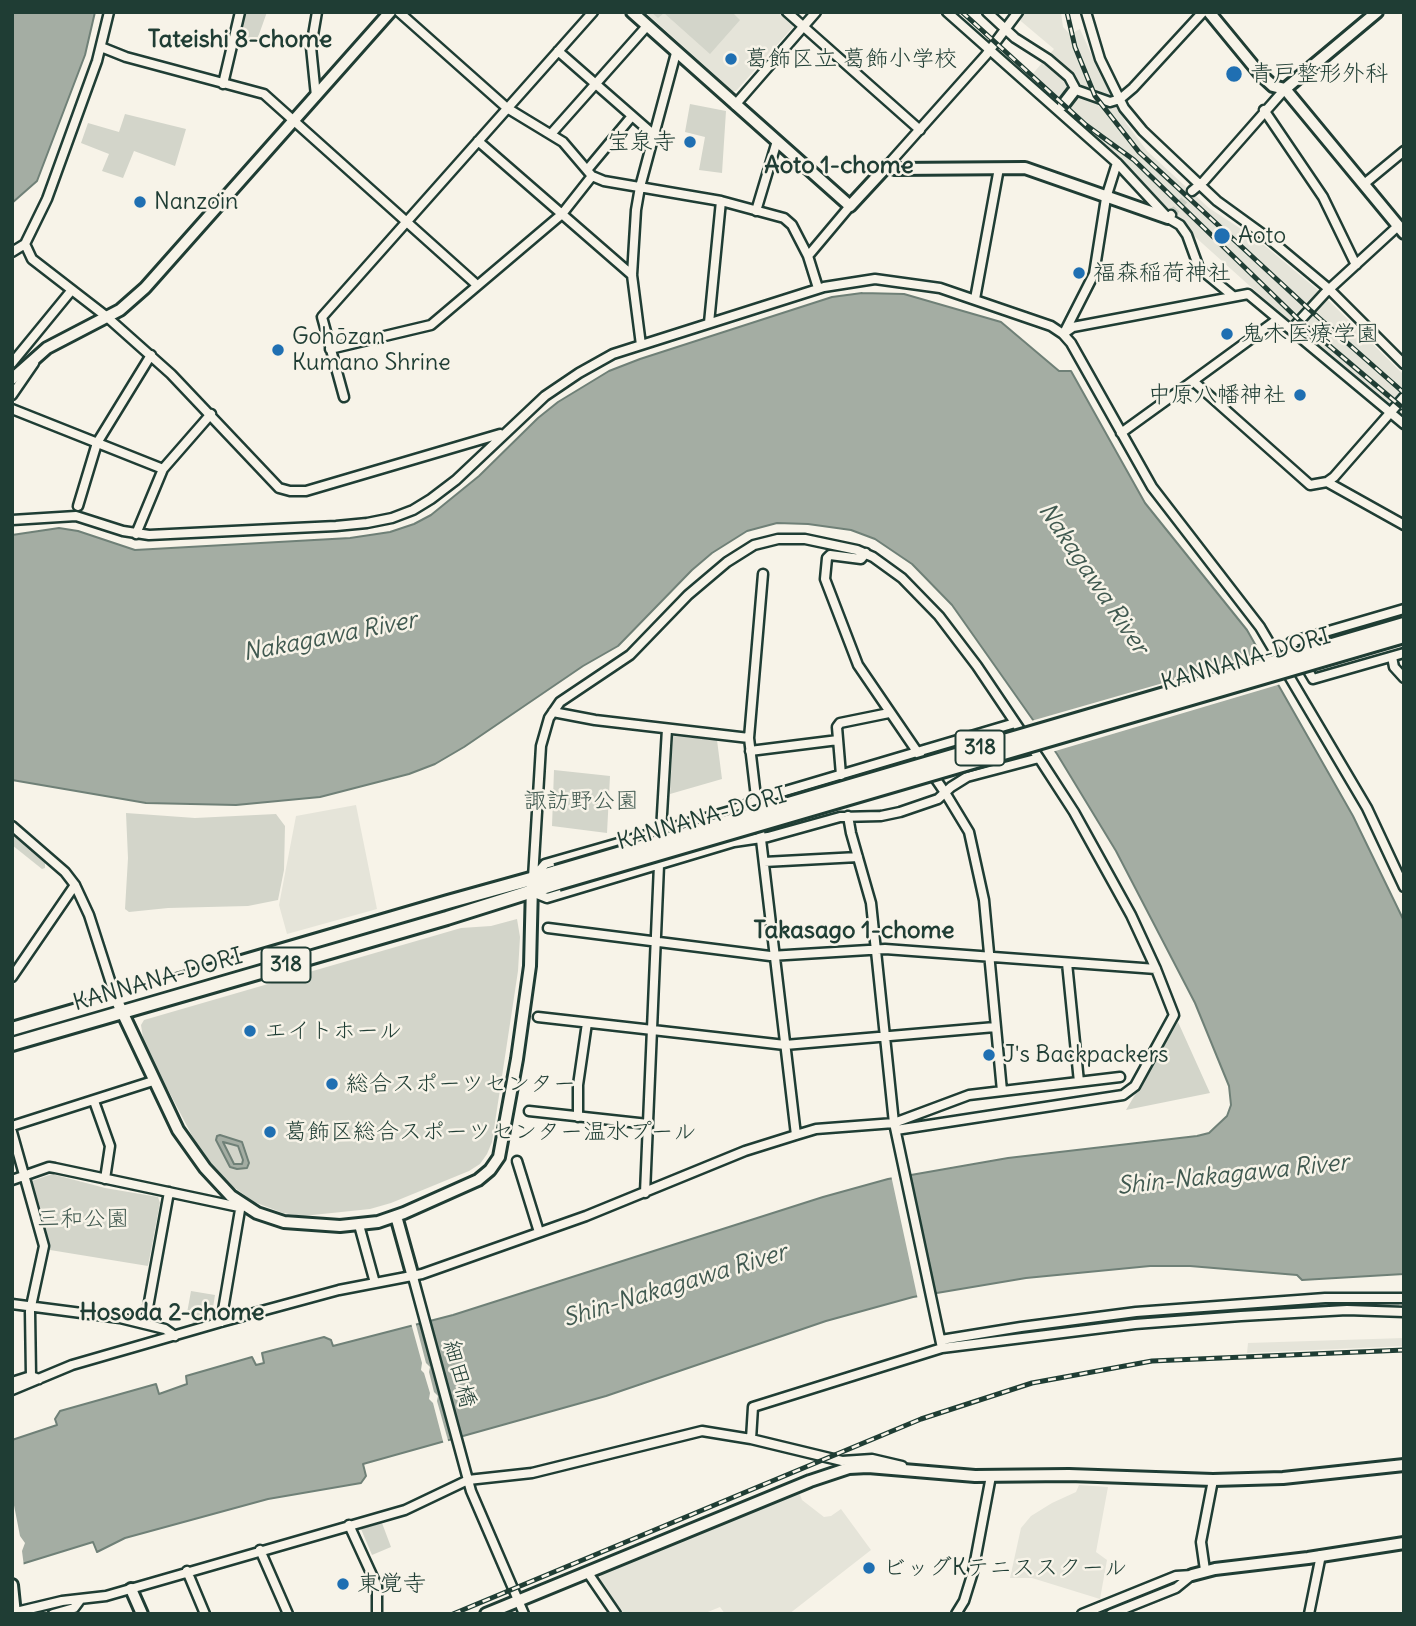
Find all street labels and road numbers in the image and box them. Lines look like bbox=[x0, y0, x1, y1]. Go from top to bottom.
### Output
street label: KANNANA-DORI bbox=[1158, 623, 1334, 697]
road number: 318 bbox=[956, 730, 1004, 766]
street label: KANNANA-DORI bbox=[614, 782, 790, 856]
street label: KANNANA-DORI bbox=[70, 943, 246, 1017]
road number: 318 bbox=[262, 948, 310, 982]
street label: 細田橋 bbox=[437, 1337, 481, 1411]

